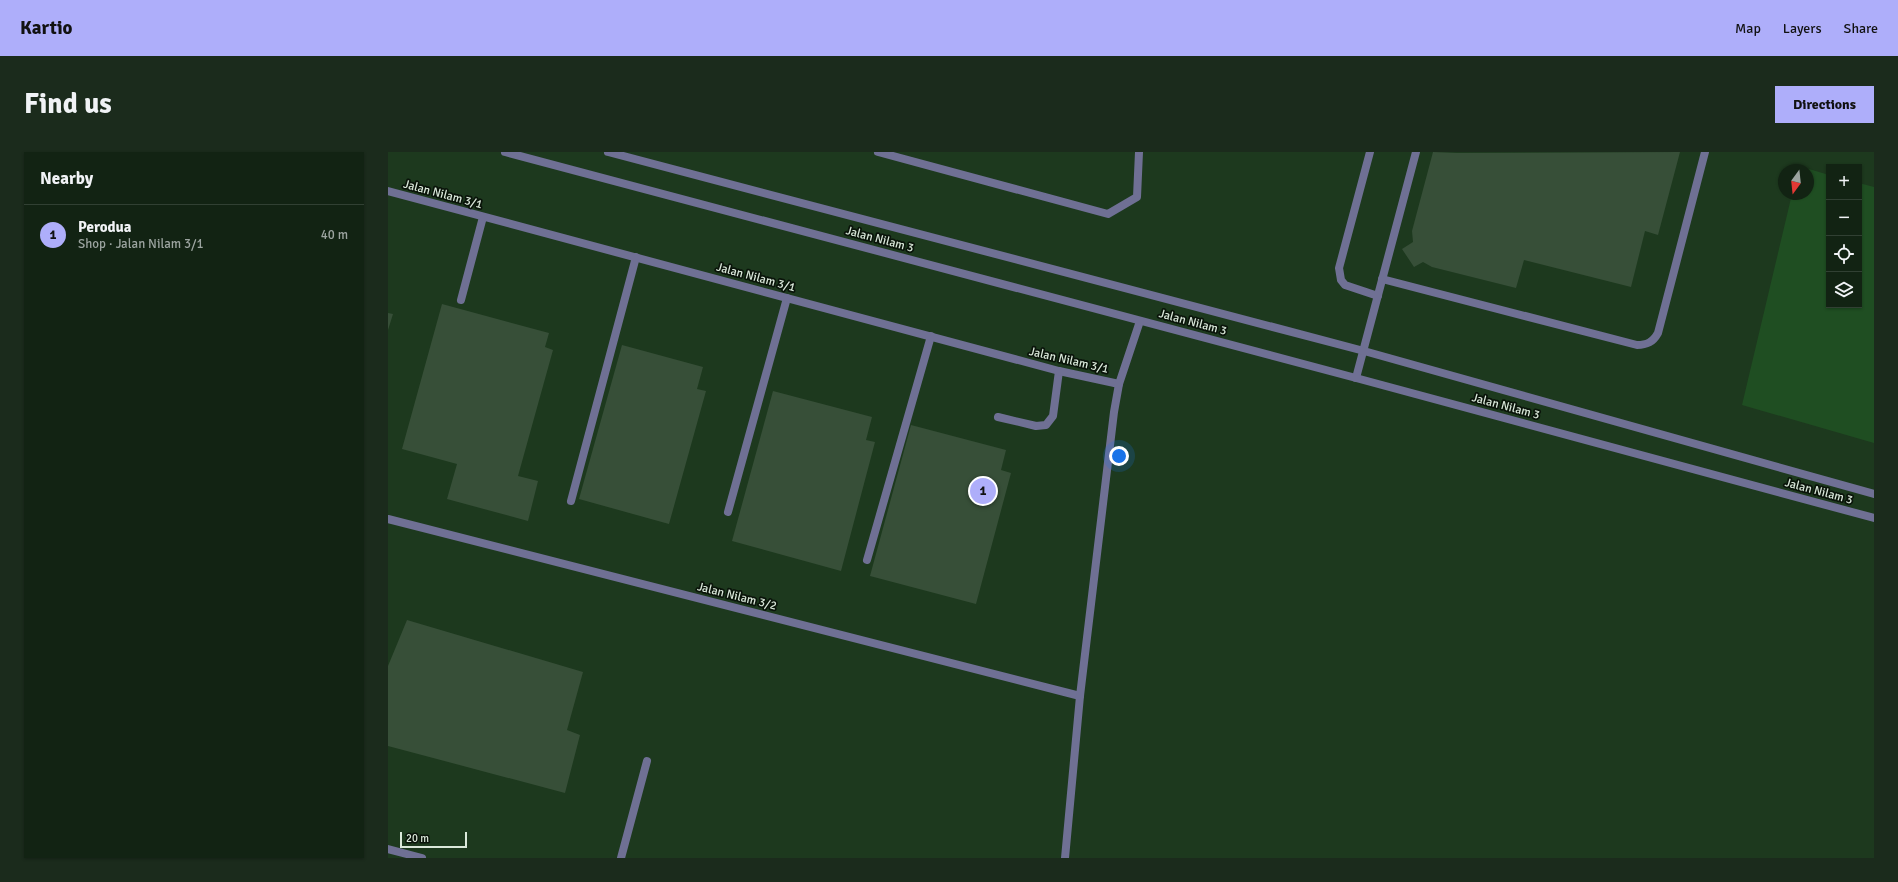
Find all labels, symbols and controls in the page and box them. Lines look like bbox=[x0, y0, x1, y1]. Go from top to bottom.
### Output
text: Kartio bbox=[20, 16, 73, 40]
text: Map bbox=[1735, 20, 1761, 37]
text: Layers bbox=[1783, 20, 1822, 37]
text: Share bbox=[1844, 20, 1878, 37]
button: Directions bbox=[1775, 86, 1874, 123]
text: Find us bbox=[24, 87, 112, 121]
north arrow bbox=[1778, 164, 1814, 200]
map controls bbox=[1826, 164, 1862, 308]
button: + bbox=[1826, 164, 1862, 200]
text: Nearby bbox=[40, 168, 93, 189]
street label: Jalan Nilam 3/1 bbox=[402, 177, 484, 212]
button: − bbox=[1826, 200, 1862, 236]
text: Perodua bbox=[78, 218, 132, 236]
street label: Jalan Nilam 3 bbox=[844, 223, 915, 256]
text: 1 bbox=[49, 227, 57, 243]
text: 40 m bbox=[321, 227, 348, 243]
text: Shop · Jalan Nilam 3/1 bbox=[78, 236, 204, 252]
button: locate bbox=[1826, 236, 1862, 272]
street label: Jalan Nilam 3/1 bbox=[715, 260, 797, 295]
button: layers bbox=[1826, 272, 1862, 308]
street label: Jalan Nilam 3 bbox=[1157, 306, 1228, 339]
street label: Jalan Nilam 3/1 bbox=[1028, 344, 1110, 377]
street label: Jalan Nilam 3 bbox=[1470, 390, 1541, 423]
your location bbox=[1109, 446, 1129, 466]
street label: Jalan Nilam 3 bbox=[1783, 475, 1854, 508]
pin: 1 bbox=[970, 476, 996, 506]
street label: Jalan Nilam 3/2 bbox=[696, 579, 778, 614]
scale bar bbox=[400, 830, 467, 849]
text: 20 m bbox=[406, 832, 429, 845]

